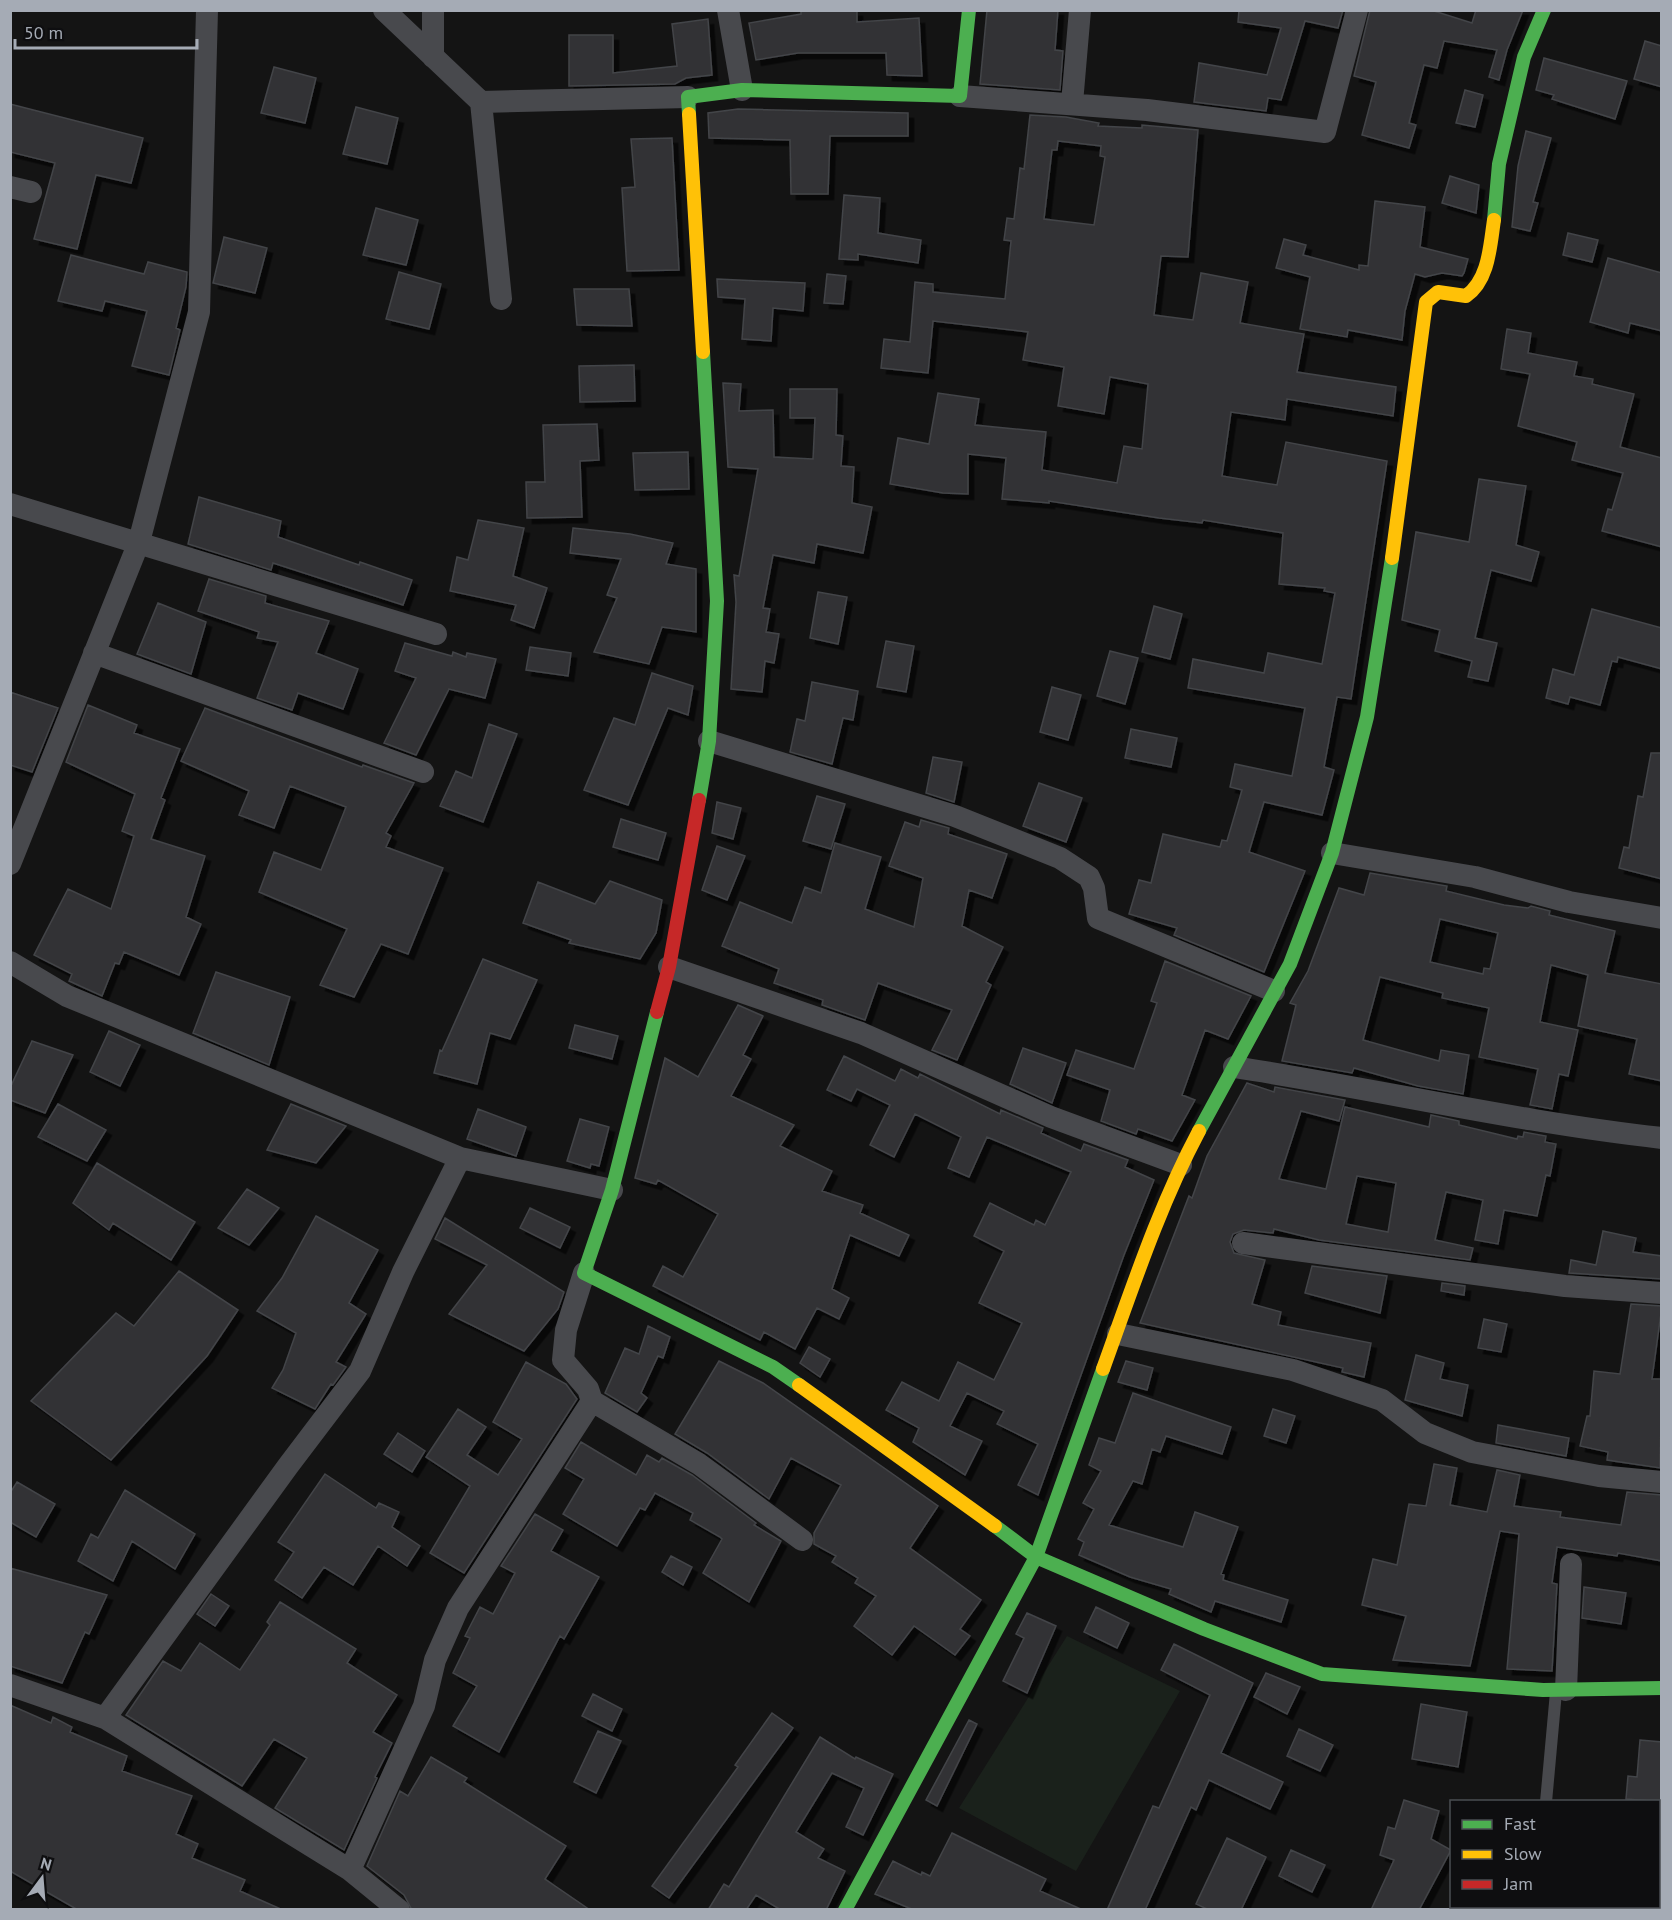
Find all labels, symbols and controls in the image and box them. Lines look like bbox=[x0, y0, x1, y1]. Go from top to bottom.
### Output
scale bar bbox=[15, 12, 196, 50]
text: 50 m bbox=[24, 21, 63, 44]
legend bbox=[1450, 1800, 1660, 1908]
text: Fast bbox=[1504, 1812, 1536, 1835]
text: Slow bbox=[1504, 1842, 1542, 1865]
north arrow bbox=[12, 1848, 72, 1908]
text: N bbox=[38, 1853, 54, 1875]
text: Jam bbox=[1503, 1872, 1533, 1895]

